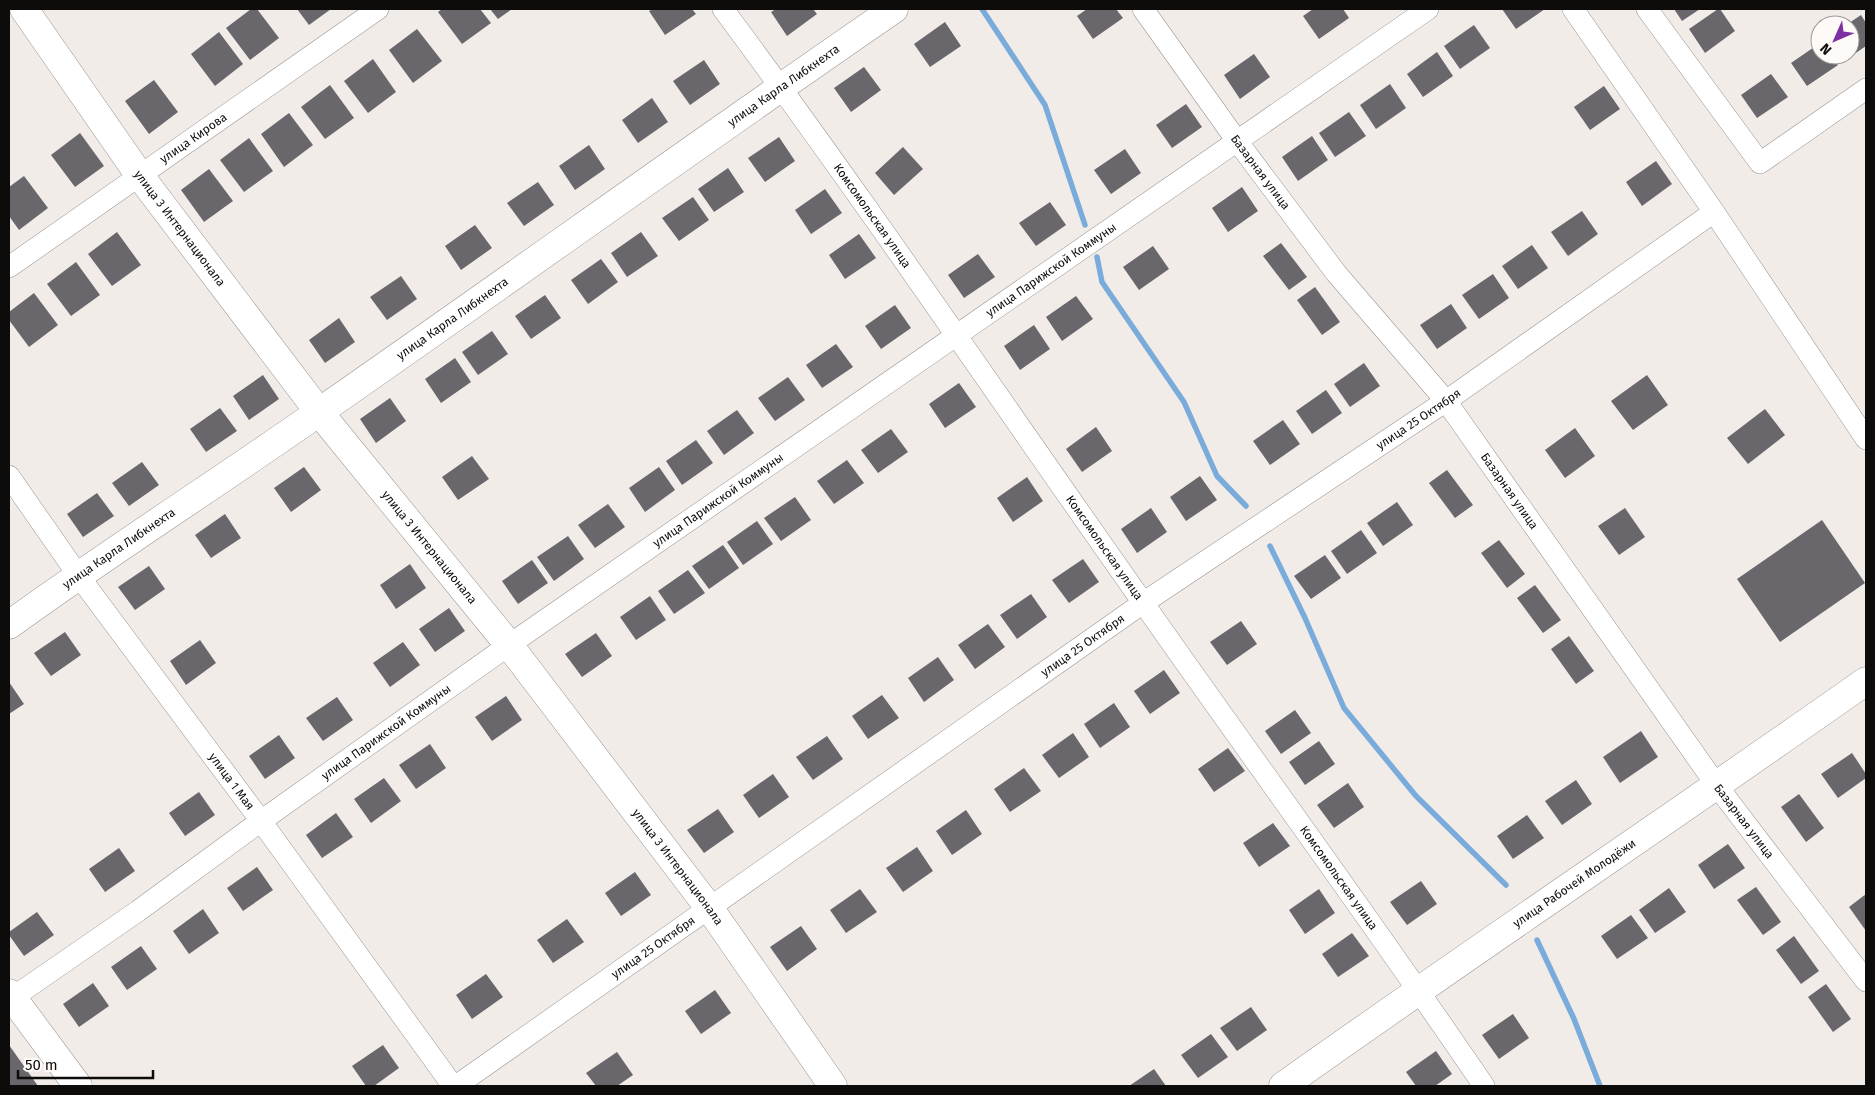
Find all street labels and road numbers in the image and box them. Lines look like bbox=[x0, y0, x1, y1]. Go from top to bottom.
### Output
street label: улица Карла Либкнехта bbox=[725, 42, 842, 129]
street label: улица Кирова bbox=[157, 110, 229, 166]
street label: Базарная улица bbox=[1228, 132, 1293, 212]
street label: Комсомольская улица bbox=[831, 161, 914, 270]
street label: улица 3 Интернационала bbox=[131, 168, 228, 289]
street label: улица Парижской Коммуны bbox=[983, 220, 1119, 320]
street label: улица Карла Либкнехта bbox=[394, 275, 511, 363]
street label: улица 25 Октября bbox=[1374, 386, 1463, 452]
street label: улица Парижской Коммуны bbox=[650, 450, 786, 550]
street label: Базарная улица bbox=[1478, 450, 1541, 532]
street label: улица 3 Интернационала bbox=[379, 488, 480, 607]
street label: Комсомольская улица bbox=[1063, 493, 1146, 602]
street label: улица Карла Либкнехта bbox=[60, 505, 178, 592]
street label: улица 25 Октября bbox=[1038, 611, 1127, 680]
street label: улица Парижской Коммуны bbox=[319, 682, 454, 783]
street label: улица 1 Мая bbox=[206, 750, 257, 813]
street label: Базарная улица bbox=[1711, 781, 1777, 861]
street label: улица 3 Интернационала bbox=[629, 806, 726, 928]
street label: Комсомольская улица bbox=[1297, 823, 1380, 933]
street label: улица Рабочей Молодёжи bbox=[1510, 836, 1639, 930]
street label: улица 25 Октября bbox=[609, 913, 698, 982]

